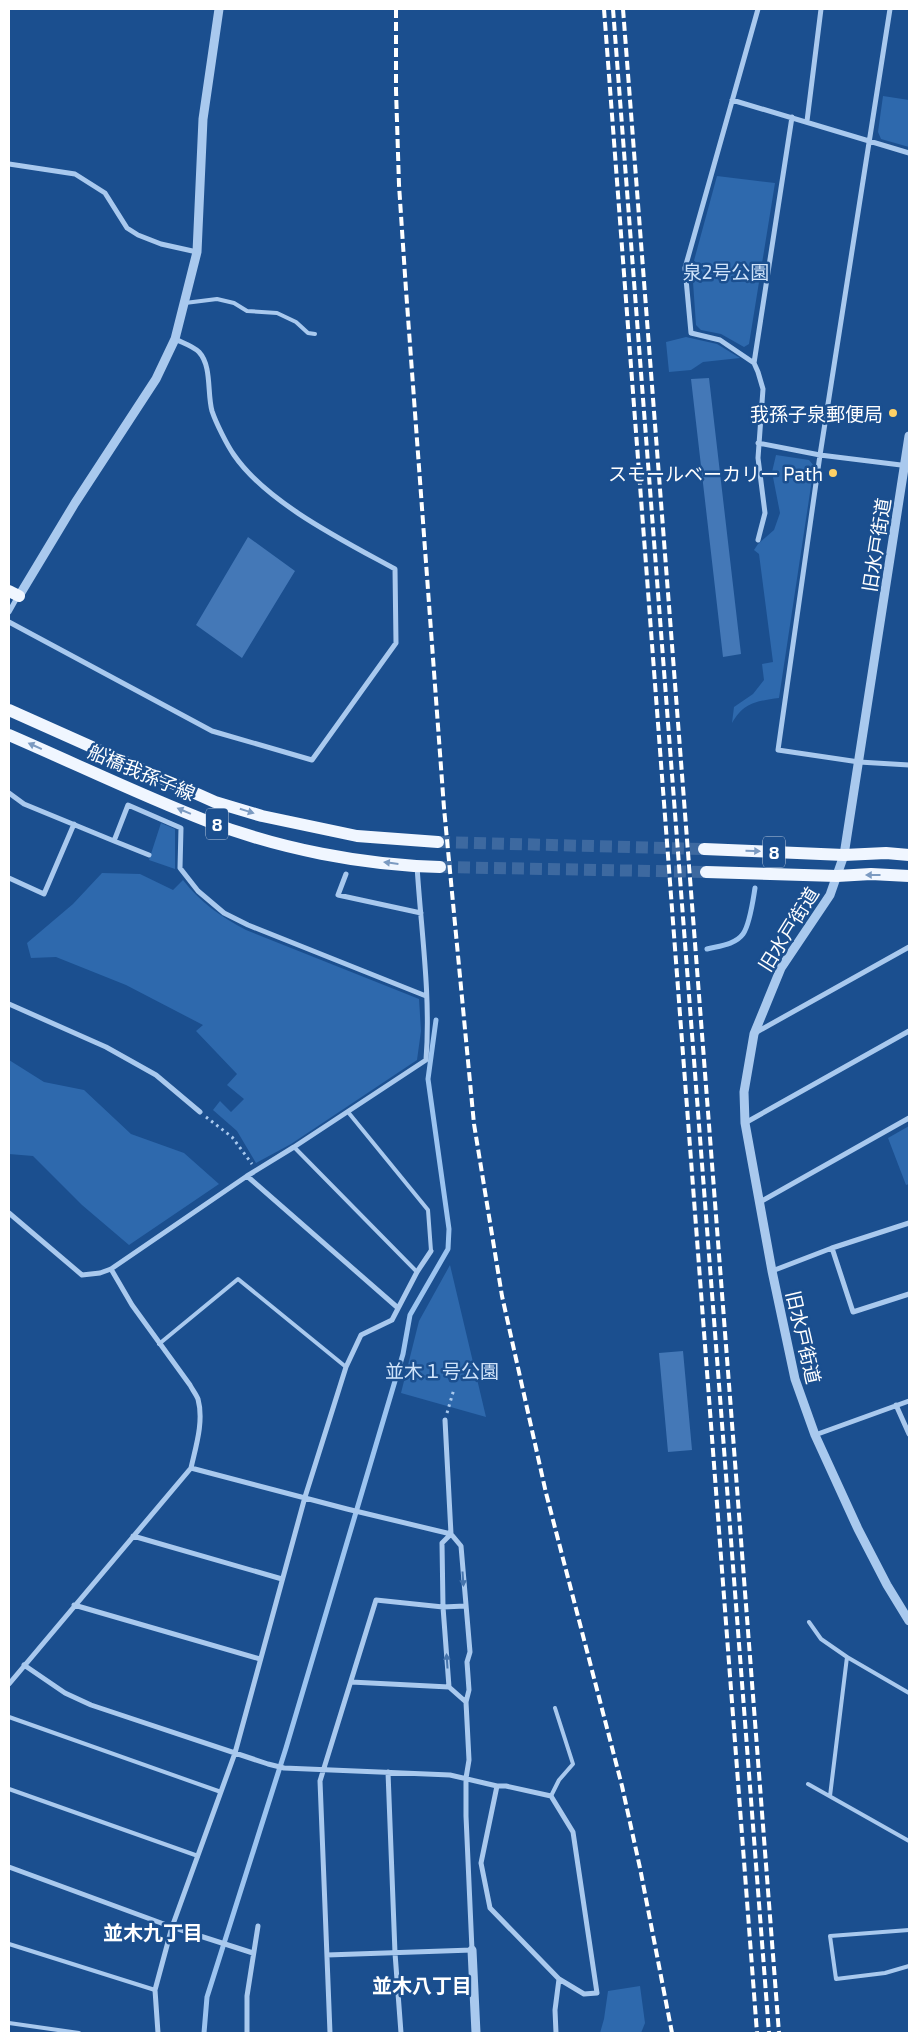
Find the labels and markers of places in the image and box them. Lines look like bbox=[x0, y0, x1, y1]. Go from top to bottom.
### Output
place label: 我孫子泉郵便局 bbox=[750, 402, 883, 425]
marker: 我孫子泉郵便局 bbox=[887, 407, 899, 419]
place label: スモールベーカリー Path bbox=[608, 462, 823, 485]
marker: スモールベーカリー Path bbox=[827, 467, 839, 479]

